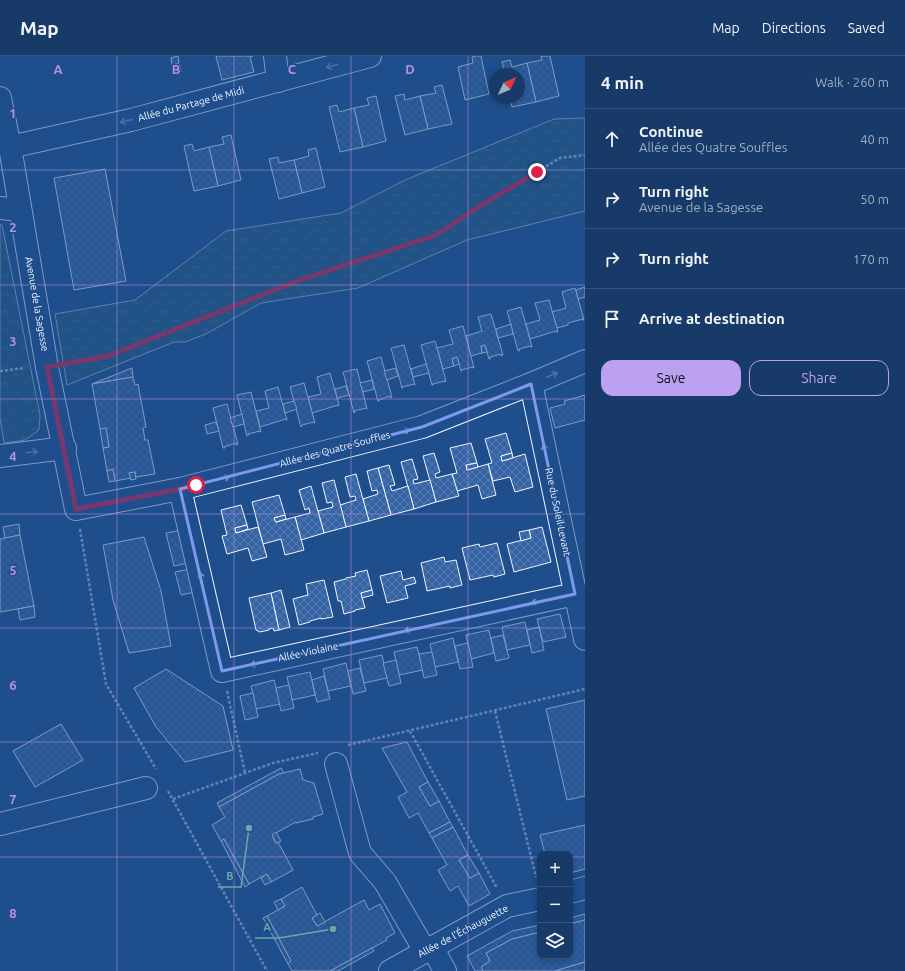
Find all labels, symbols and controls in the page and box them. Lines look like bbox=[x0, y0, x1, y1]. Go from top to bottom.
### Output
text: Map bbox=[20, 17, 59, 39]
text: Map bbox=[712, 20, 740, 36]
text: Directions bbox=[762, 20, 826, 36]
text: Saved bbox=[848, 20, 885, 36]
text: A bbox=[53, 62, 63, 76]
text: B bbox=[172, 62, 181, 76]
text: C bbox=[288, 62, 297, 76]
text: D bbox=[405, 62, 415, 76]
one-way arrow bbox=[326, 63, 339, 70]
north arrow bbox=[489, 68, 525, 104]
text: 4 min bbox=[601, 73, 644, 92]
text: Walk · 260 m bbox=[815, 75, 889, 89]
street label: Allée du Partage de Midi bbox=[137, 85, 245, 123]
text: 1 bbox=[9, 106, 17, 120]
one-way arrow bbox=[119, 118, 132, 125]
text: Continue bbox=[639, 123, 703, 140]
icon: ahead bbox=[601, 128, 623, 150]
text: 40 m bbox=[860, 132, 889, 146]
text: Allée des Quatre Souffles bbox=[639, 140, 787, 154]
route end bbox=[528, 163, 546, 181]
text: Turn right bbox=[639, 183, 709, 200]
icon: right bbox=[601, 188, 623, 210]
text: 50 m bbox=[860, 192, 889, 206]
text: Avenue de la Sagesse bbox=[639, 200, 763, 214]
text: 2 bbox=[9, 220, 17, 234]
icon: right bbox=[601, 248, 623, 270]
text: Turn right bbox=[639, 250, 709, 267]
text: 170 m bbox=[853, 252, 889, 266]
street label: Avenue de la Sagesse bbox=[23, 256, 51, 352]
icon: arrive bbox=[601, 308, 623, 330]
text: Arrive at destination bbox=[639, 310, 785, 327]
text: 3 bbox=[9, 334, 17, 348]
button: Save bbox=[601, 360, 741, 396]
button: Share bbox=[749, 360, 889, 396]
one-way arrow bbox=[545, 371, 557, 379]
one-way arrow bbox=[397, 427, 410, 434]
street label: Allée des Quatre Souffles bbox=[278, 429, 392, 469]
one-way arrow bbox=[540, 444, 548, 457]
one-way arrow bbox=[25, 448, 38, 456]
text: 4 bbox=[9, 449, 17, 463]
street label: Rue du Soleil Levant bbox=[543, 467, 573, 557]
one-way arrow bbox=[217, 474, 230, 481]
route start bbox=[187, 476, 205, 494]
text: 5 bbox=[9, 563, 17, 577]
one-way arrow bbox=[196, 572, 204, 585]
one-way arrow bbox=[531, 599, 544, 607]
one-way arrow bbox=[404, 626, 417, 634]
street label: Allée Violaine bbox=[277, 640, 339, 664]
one-way arrow bbox=[250, 660, 263, 668]
text: 6 bbox=[9, 678, 17, 692]
text: 7 bbox=[9, 792, 17, 806]
map controls bbox=[537, 851, 573, 959]
button: + bbox=[537, 851, 573, 887]
callout: B bbox=[218, 864, 241, 887]
text: B bbox=[226, 870, 234, 882]
button: − bbox=[537, 887, 573, 923]
street label: Allée de l'Échauguette bbox=[415, 902, 510, 960]
text: 8 bbox=[9, 906, 17, 920]
callout: A bbox=[255, 915, 279, 938]
text: A bbox=[263, 921, 271, 933]
button: layers bbox=[537, 923, 573, 959]

